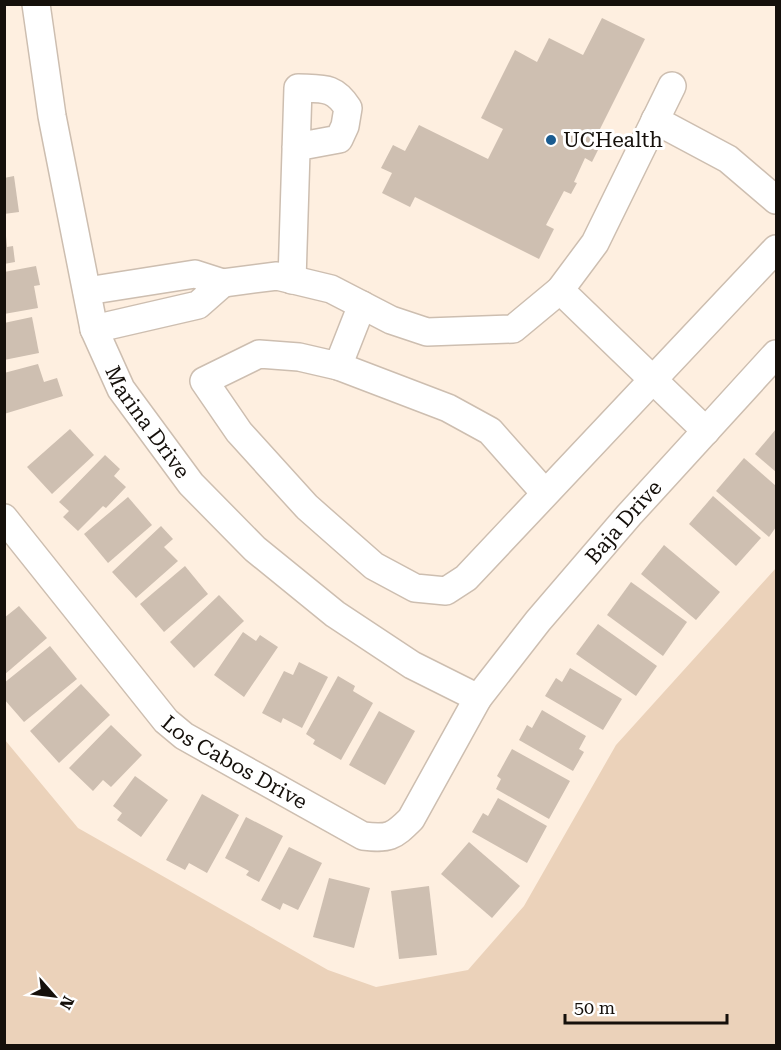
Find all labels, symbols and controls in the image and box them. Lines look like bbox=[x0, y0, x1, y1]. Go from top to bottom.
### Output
place label: UCHealth bbox=[563, 128, 663, 152]
marker: UCHealth bbox=[544, 133, 558, 147]
street label: Marina Drive bbox=[100, 362, 195, 483]
street label: Baja Drive bbox=[581, 475, 667, 569]
street label: Los Cabos Drive bbox=[157, 711, 311, 814]
north arrow bbox=[24, 966, 84, 1026]
scale bar bbox=[565, 987, 727, 1025]
text: N bbox=[56, 993, 78, 1013]
text: 50 m bbox=[574, 997, 615, 1018]

